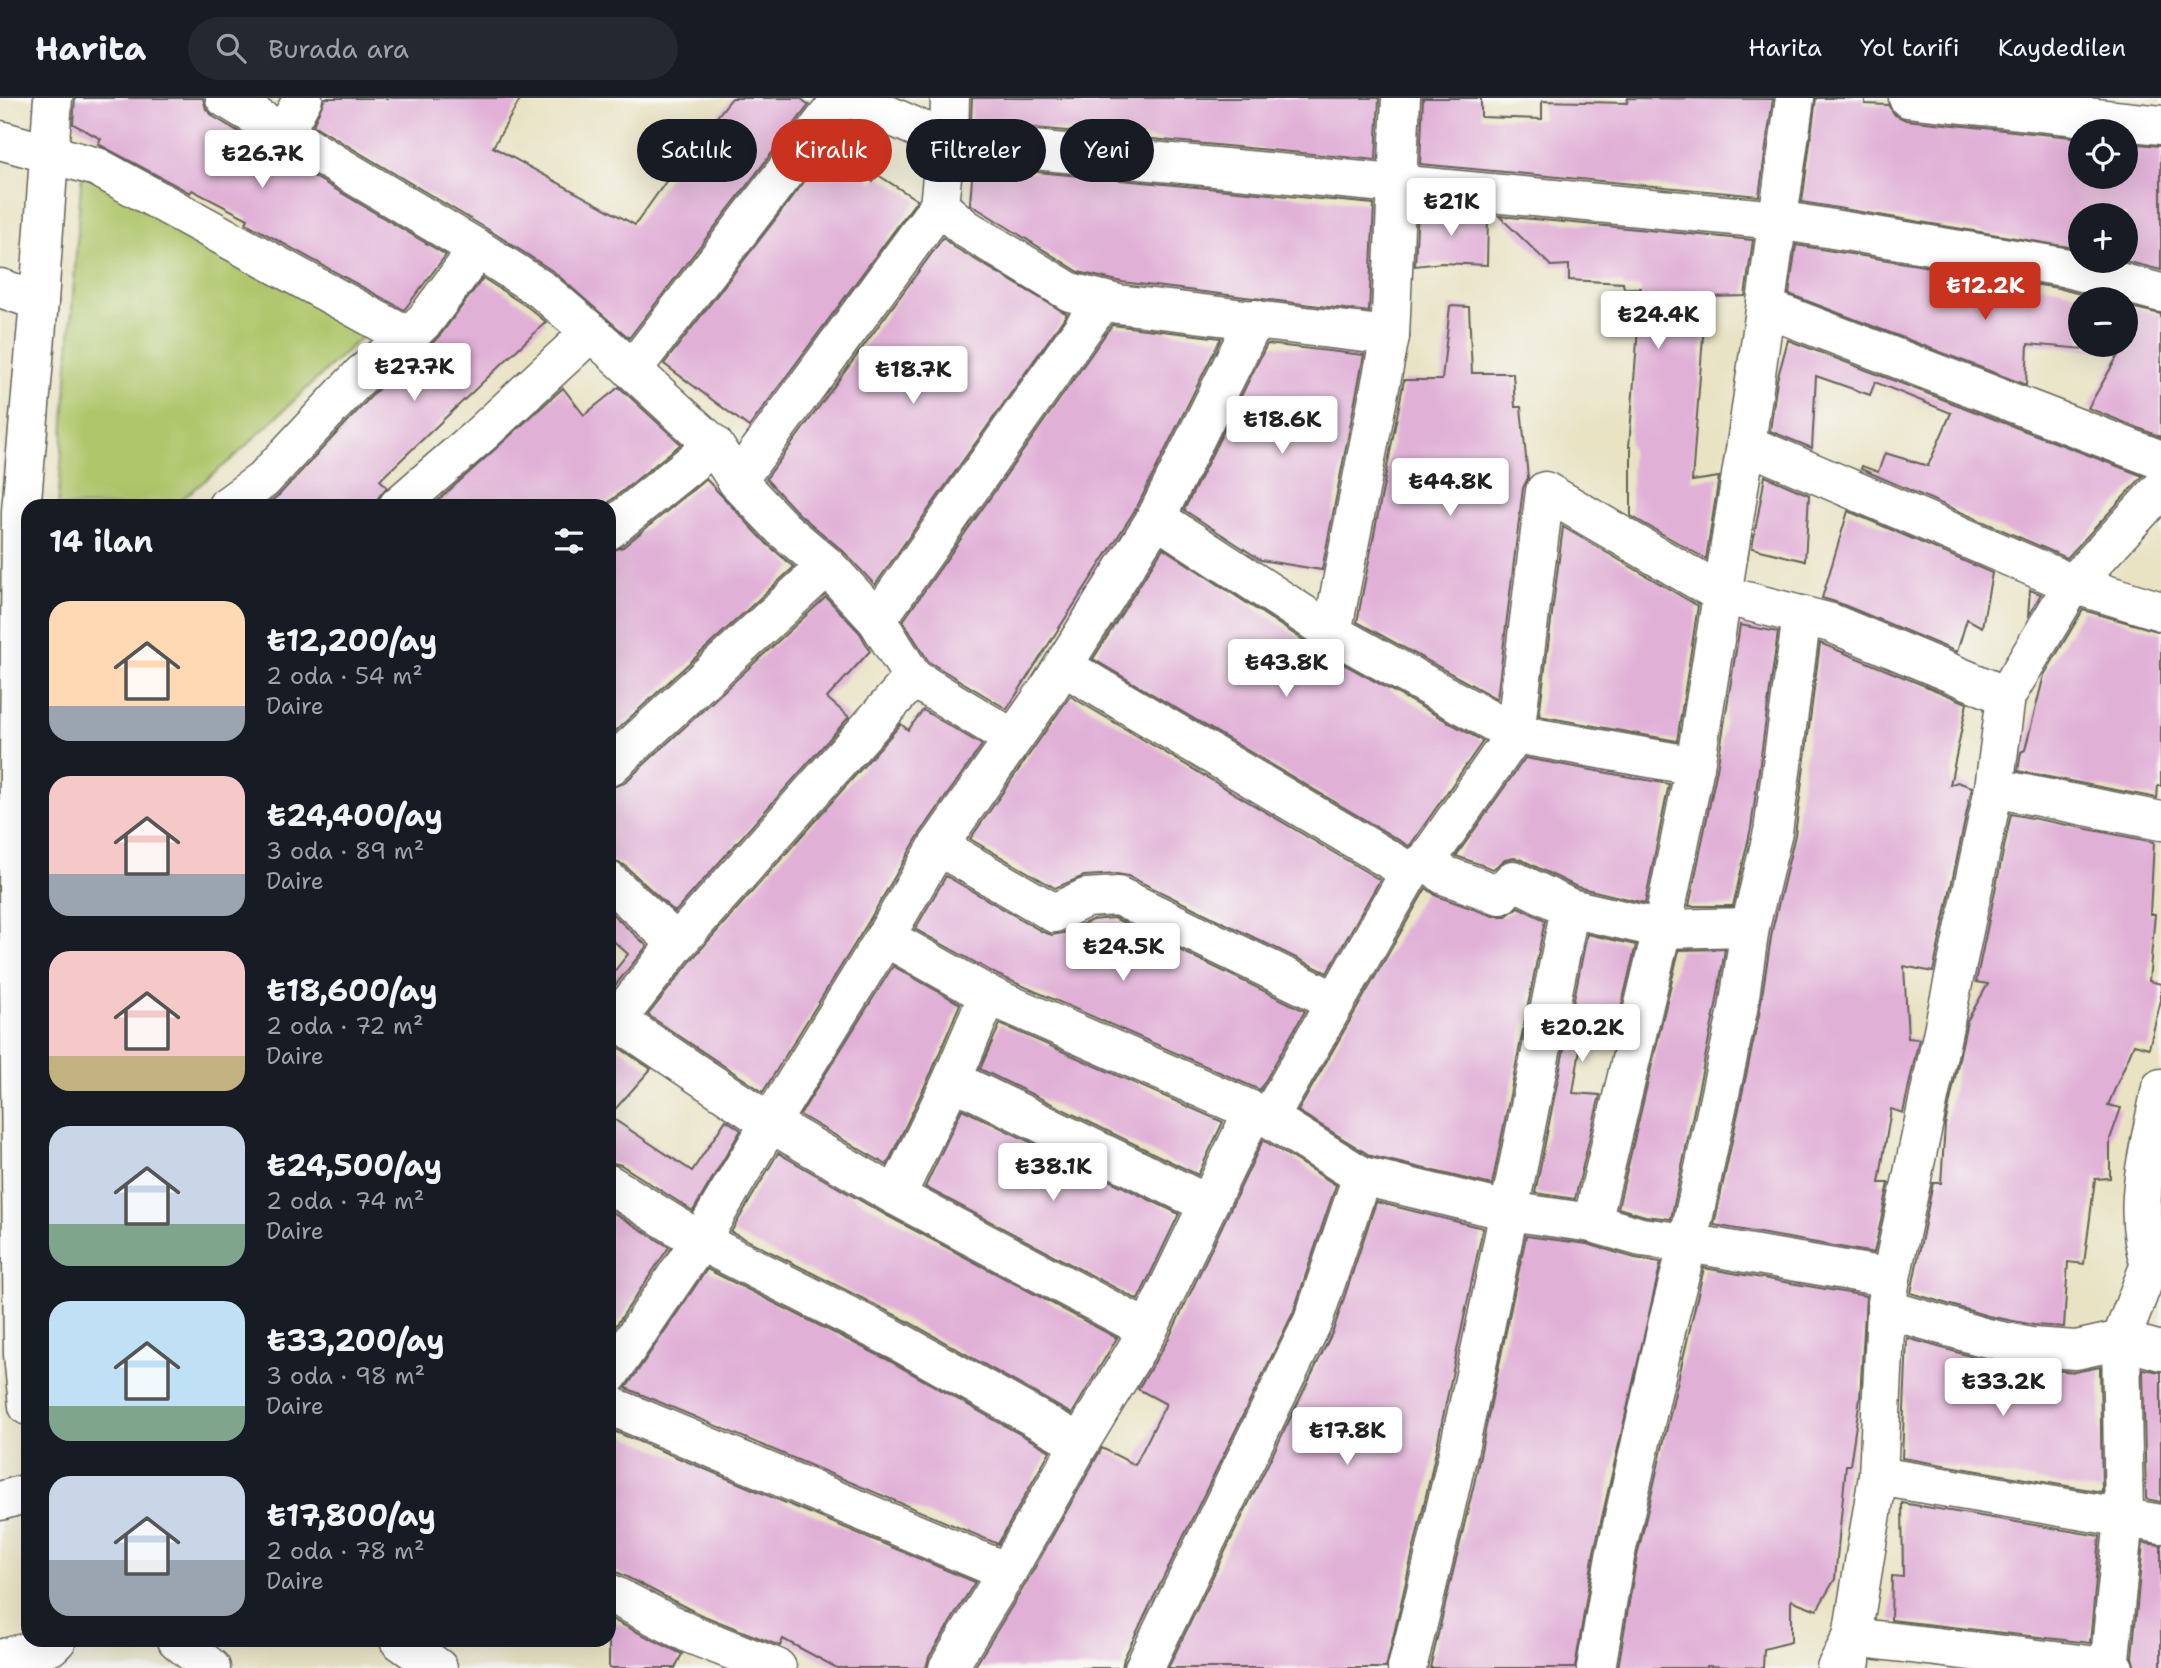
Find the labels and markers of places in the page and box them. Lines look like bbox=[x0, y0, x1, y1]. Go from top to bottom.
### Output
pin: ₺26.7K bbox=[205, 130, 319, 190]
pin: ₺21K bbox=[1410, 178, 1492, 238]
pin: ₺12.2K bbox=[1928, 262, 2042, 322]
pin: ₺24.4K bbox=[1601, 292, 1715, 351]
pin: ₺27.7K bbox=[357, 344, 471, 403]
pin: ₺18.7K bbox=[856, 346, 970, 406]
pin: ₺18.6K bbox=[1225, 396, 1339, 456]
pin: ₺44.8K bbox=[1393, 458, 1507, 518]
pin: ₺43.8K bbox=[1229, 640, 1343, 699]
pin: ₺24.5K bbox=[1066, 924, 1180, 983]
pin: ₺20.2K bbox=[1525, 1004, 1639, 1064]
pin: ₺38.1K bbox=[996, 1144, 1110, 1203]
pin: ₺33.2K bbox=[1946, 1358, 2060, 1418]
pin: ₺17.8K bbox=[1290, 1408, 1404, 1467]

